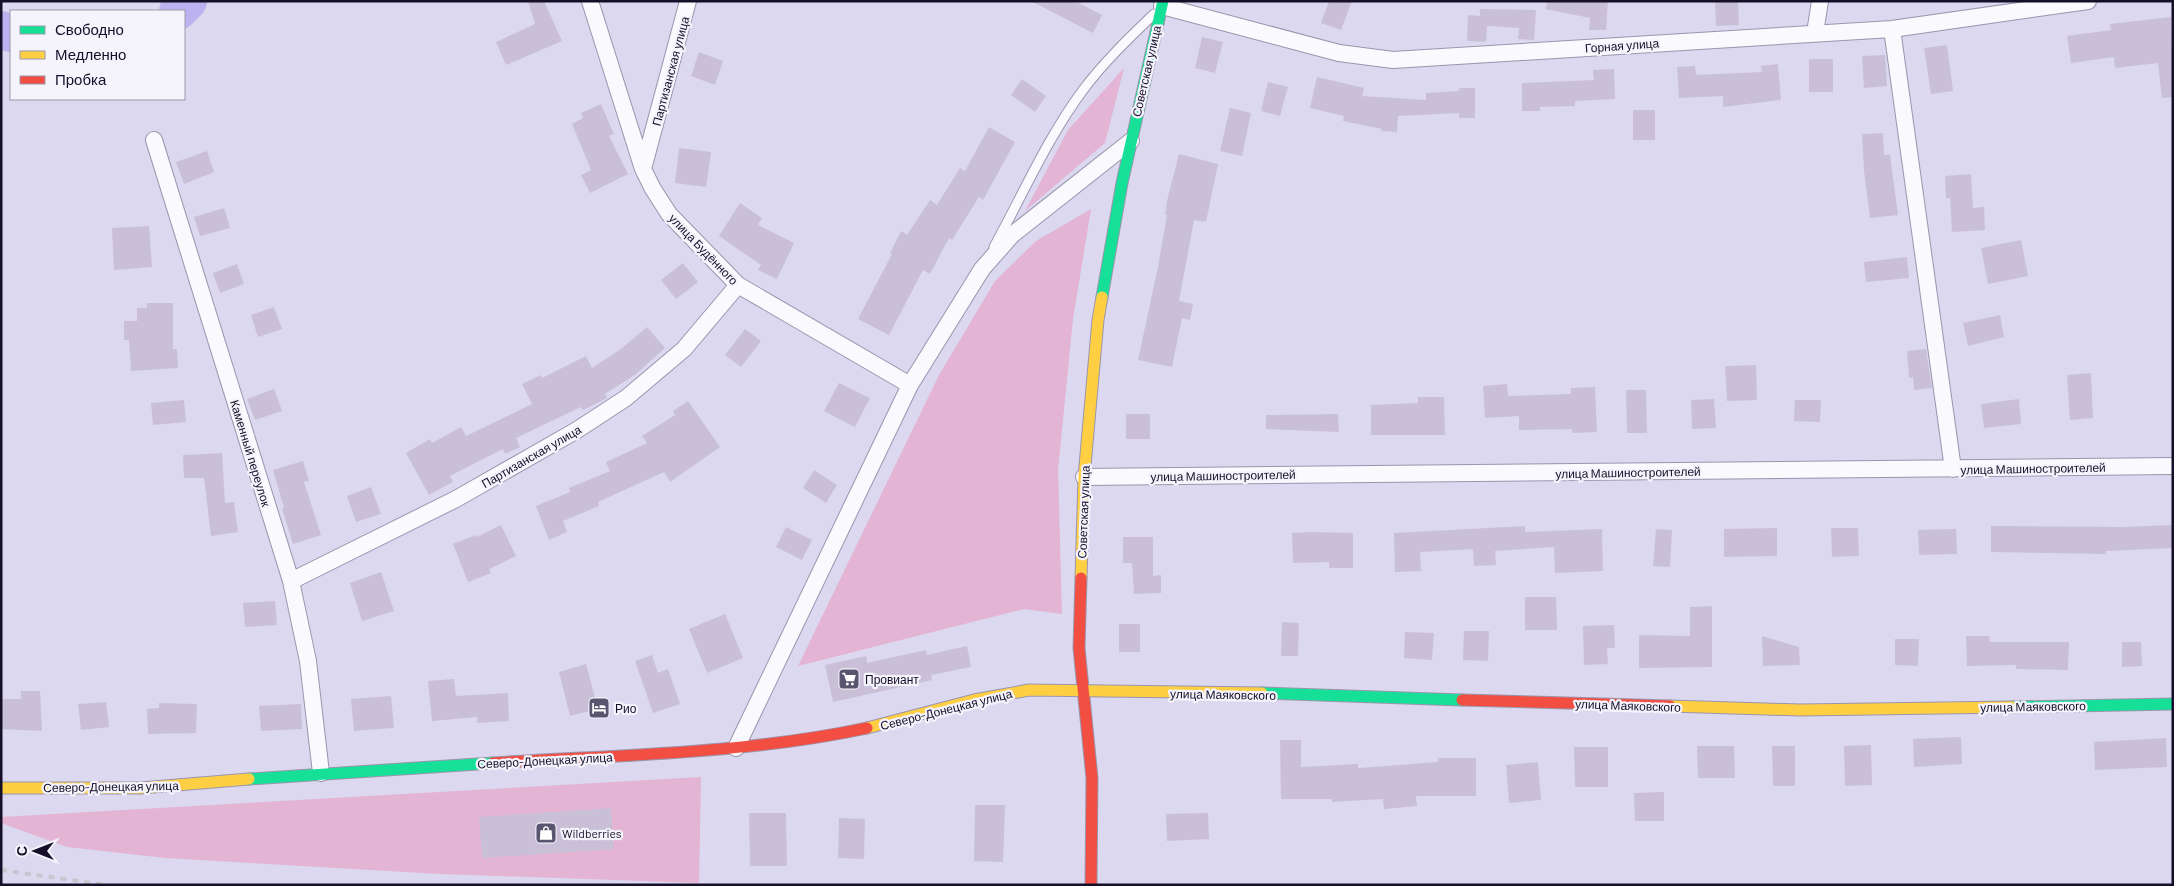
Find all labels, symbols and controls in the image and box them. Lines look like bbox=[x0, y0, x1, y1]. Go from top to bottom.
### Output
legend bbox=[10, 10, 185, 100]
street label: Партизанская улица bbox=[649, 14, 692, 128]
text: Свободно bbox=[55, 20, 124, 38]
street label: Советская улица bbox=[1129, 24, 1164, 118]
street label: Горная улица bbox=[1584, 35, 1660, 56]
text: Медленно bbox=[55, 45, 126, 63]
text: Пробка bbox=[55, 70, 107, 88]
street label: улица Будённого bbox=[666, 211, 742, 288]
street label: Каменный переулок bbox=[227, 398, 274, 509]
street label: Партизанская улица bbox=[479, 422, 584, 491]
street label: улица Машиностроителей bbox=[1960, 460, 2106, 477]
street label: улица Машиностроителей bbox=[1555, 464, 1701, 481]
street label: Советская улица bbox=[1074, 465, 1093, 559]
street label: улица Машиностроителей bbox=[1150, 467, 1296, 484]
supermarket icon: Провиант bbox=[837, 667, 861, 691]
place label: Провиант bbox=[865, 672, 919, 687]
street label: Северо-Донецкая улица bbox=[879, 686, 1014, 733]
street label: улица Маяковского bbox=[1170, 686, 1276, 703]
hotel icon: Рио bbox=[587, 696, 611, 720]
street label: улица Маяковского bbox=[1575, 696, 1681, 715]
street label: улица Маяковского bbox=[1980, 698, 2086, 715]
place label: Рио bbox=[615, 701, 637, 715]
street label: Северо-Донецкая улица bbox=[477, 749, 613, 772]
street label: Северо-Донецкая улица bbox=[43, 778, 179, 795]
shop icon: Wildberries bbox=[534, 821, 558, 845]
north arrow bbox=[10, 826, 60, 876]
place label: Wildberries bbox=[562, 826, 622, 840]
text: С bbox=[13, 846, 30, 856]

